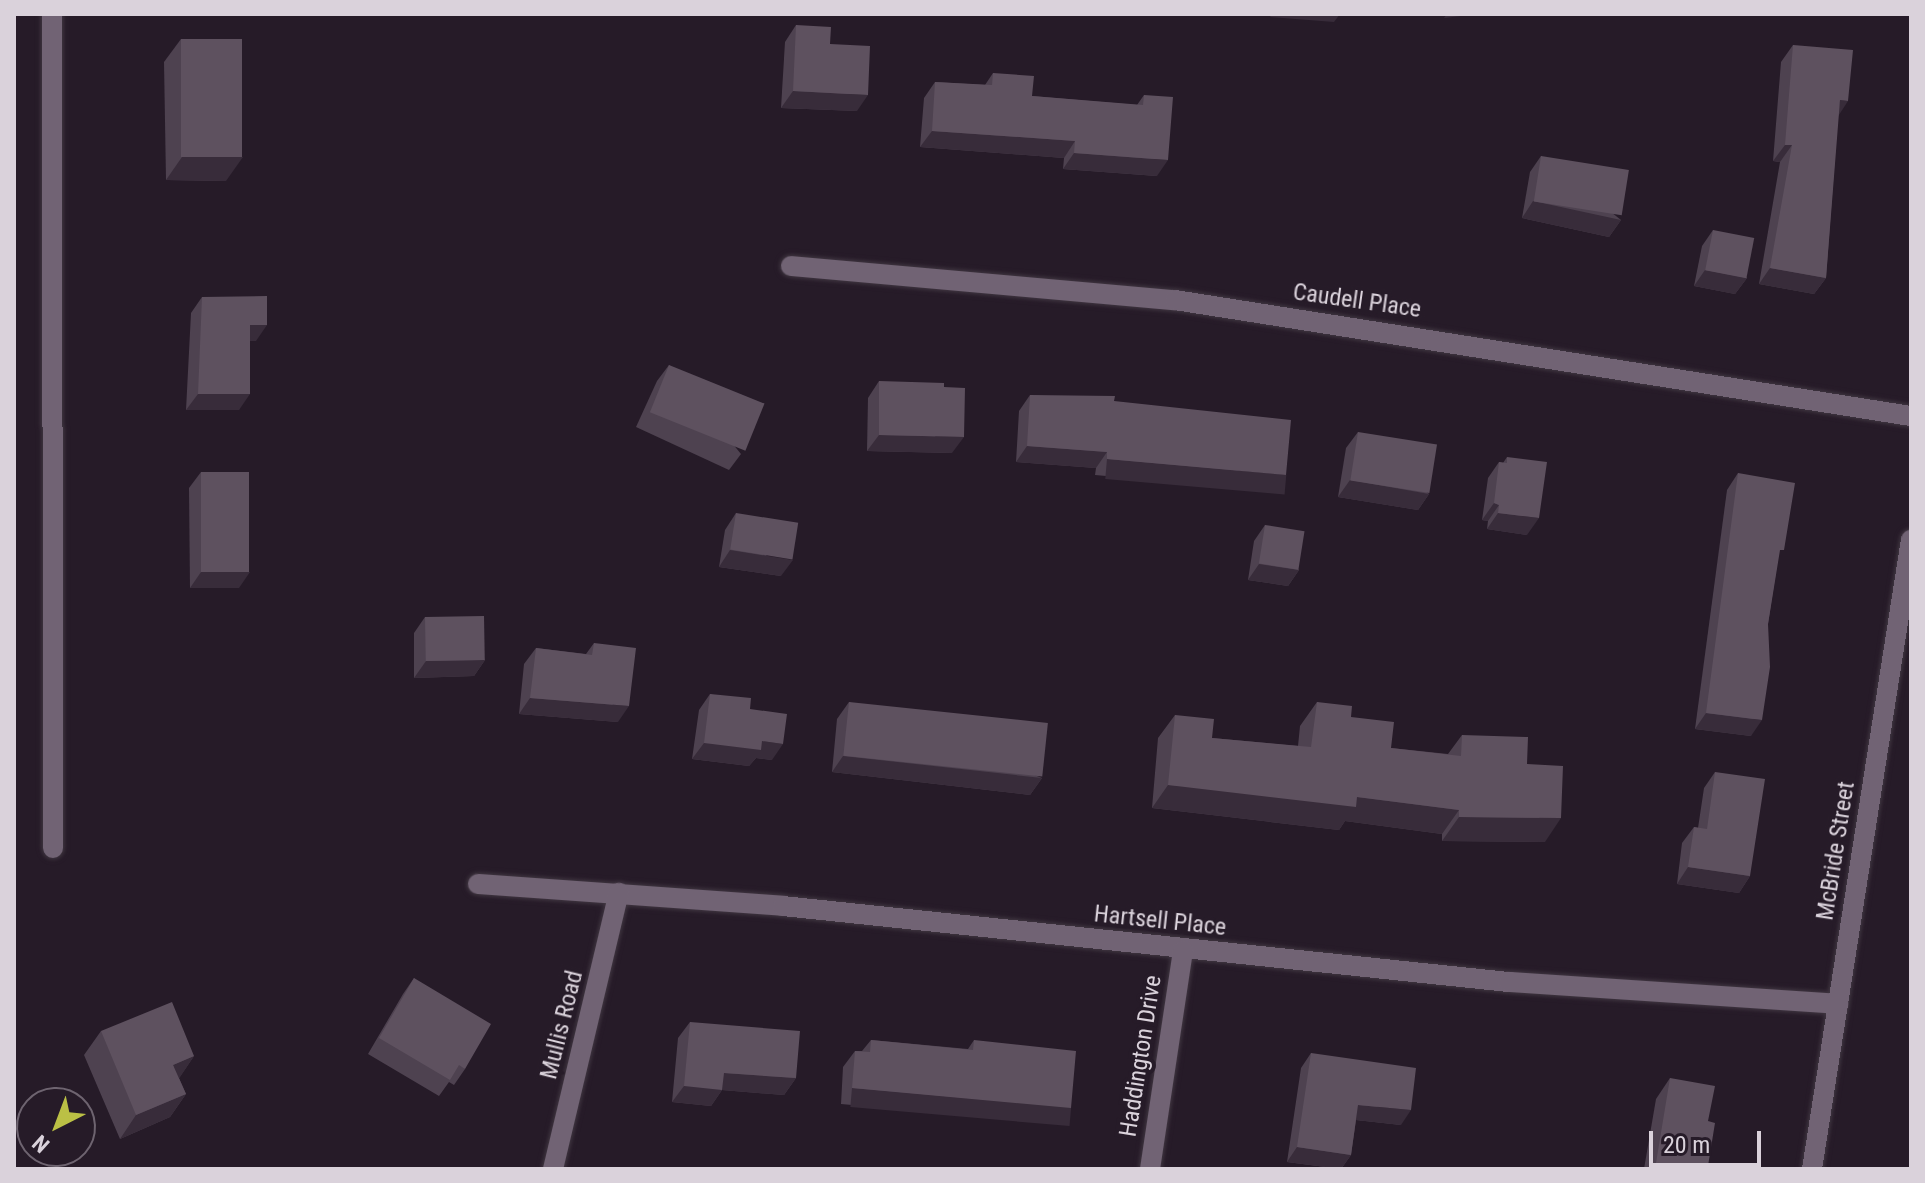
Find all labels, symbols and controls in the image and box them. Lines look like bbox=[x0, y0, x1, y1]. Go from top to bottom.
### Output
street label: Caudell Place bbox=[1291, 278, 1423, 324]
street label: McBride Street bbox=[1811, 780, 1861, 922]
street label: Hartsell Place bbox=[1092, 900, 1228, 942]
street label: Mullis Road bbox=[535, 968, 589, 1082]
street label: Haddington Drive bbox=[1114, 973, 1168, 1139]
north arrow bbox=[16, 1087, 96, 1167]
scale bar bbox=[1653, 1115, 1765, 1165]
text: N bbox=[28, 1130, 54, 1158]
text: 20 m bbox=[1663, 1131, 1710, 1159]

